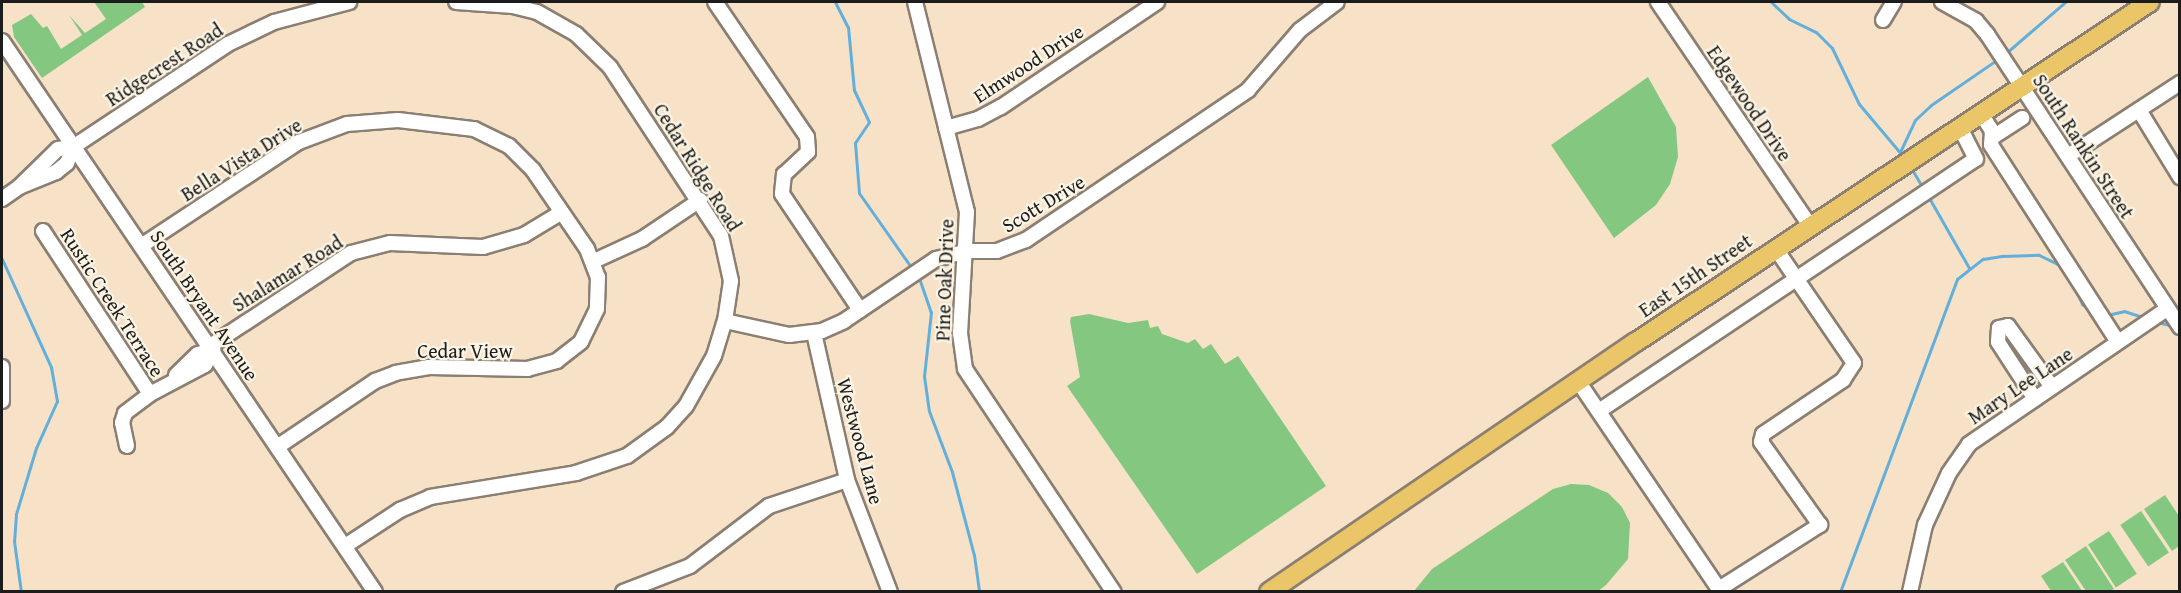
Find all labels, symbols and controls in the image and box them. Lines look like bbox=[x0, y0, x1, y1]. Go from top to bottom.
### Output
street label: Ridgecrest Road bbox=[101, 17, 227, 111]
street label: Elmwood Drive bbox=[968, 19, 1088, 107]
street label: Edgewood Drive bbox=[1702, 41, 1798, 165]
street label: South Rankin Street bbox=[2028, 69, 2140, 223]
street label: Cedar Ridge Road bbox=[649, 99, 747, 235]
street label: Bella Vista Drive bbox=[176, 112, 306, 206]
street label: Scott Drive bbox=[997, 169, 1089, 237]
street label: Pine Oak Drive bbox=[930, 218, 958, 342]
street label: Rustic Creek Terrace bbox=[56, 223, 170, 381]
street label: South Bryant Avenue bbox=[146, 225, 264, 385]
street label: East 15th Street bbox=[1634, 228, 1756, 322]
street label: Shalamar Road bbox=[227, 229, 347, 317]
street label: Cedar View bbox=[417, 338, 513, 362]
street label: Mary Lee Lane bbox=[1963, 341, 2077, 429]
street label: Westwood Lane bbox=[833, 375, 889, 507]

